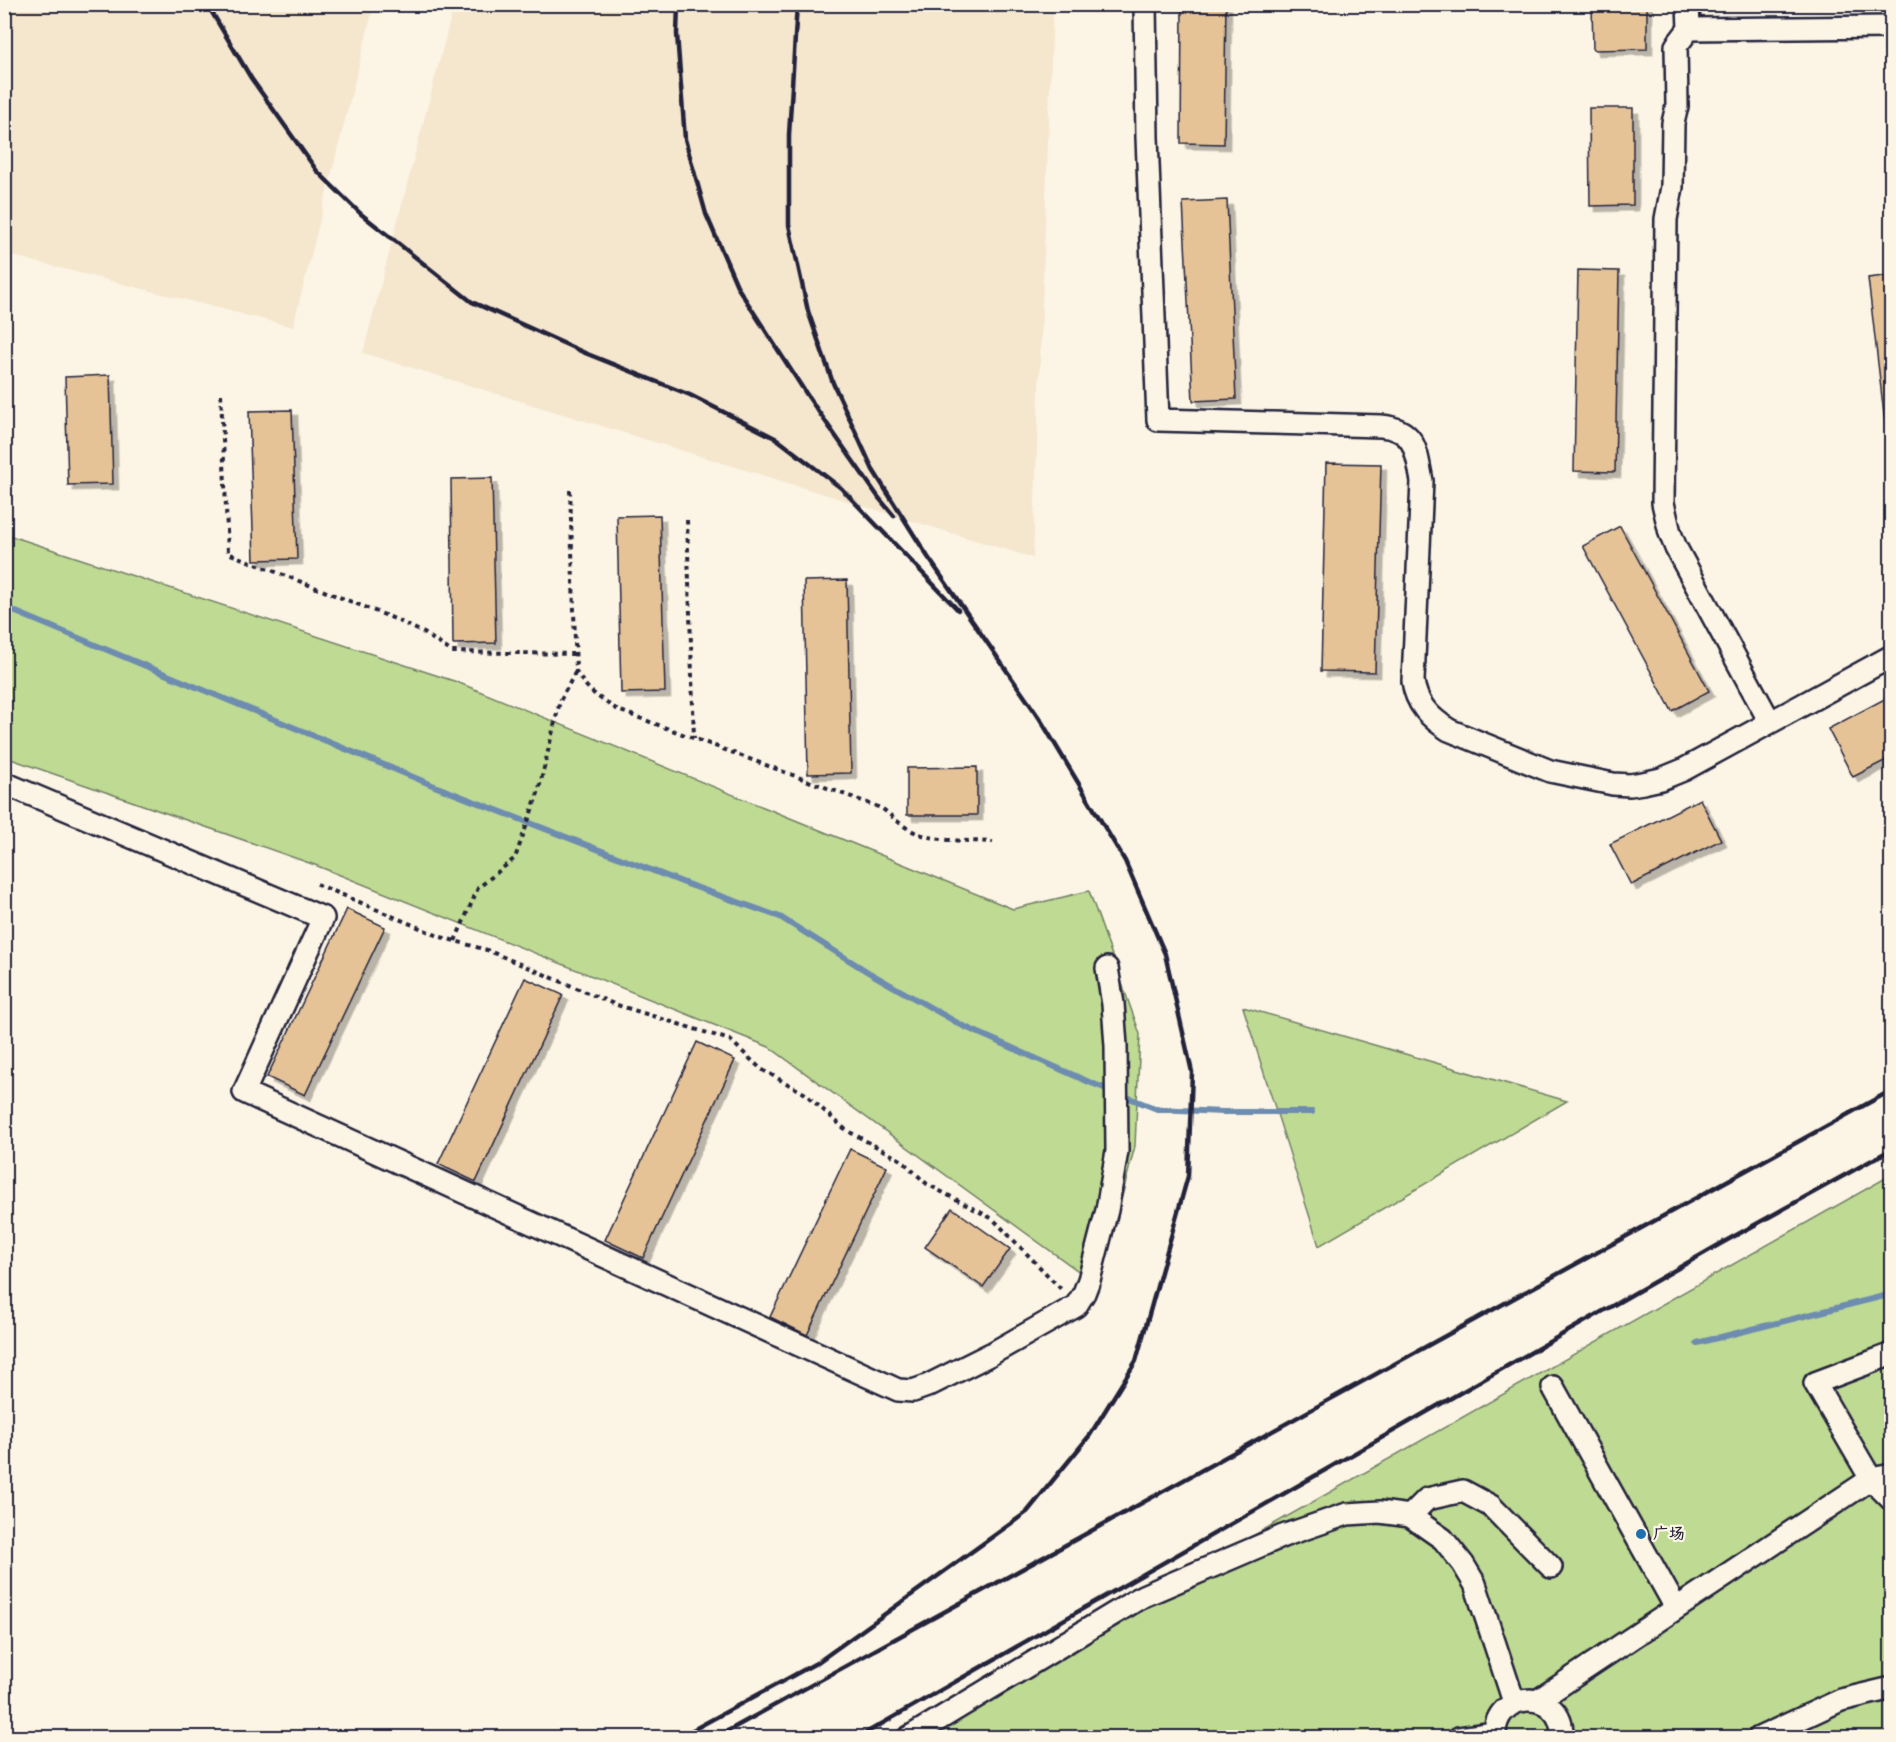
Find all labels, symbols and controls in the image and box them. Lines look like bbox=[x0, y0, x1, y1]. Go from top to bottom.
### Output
place label: 广场 bbox=[1653, 1522, 1685, 1547]
marker: 广场 bbox=[1634, 1527, 1648, 1541]

